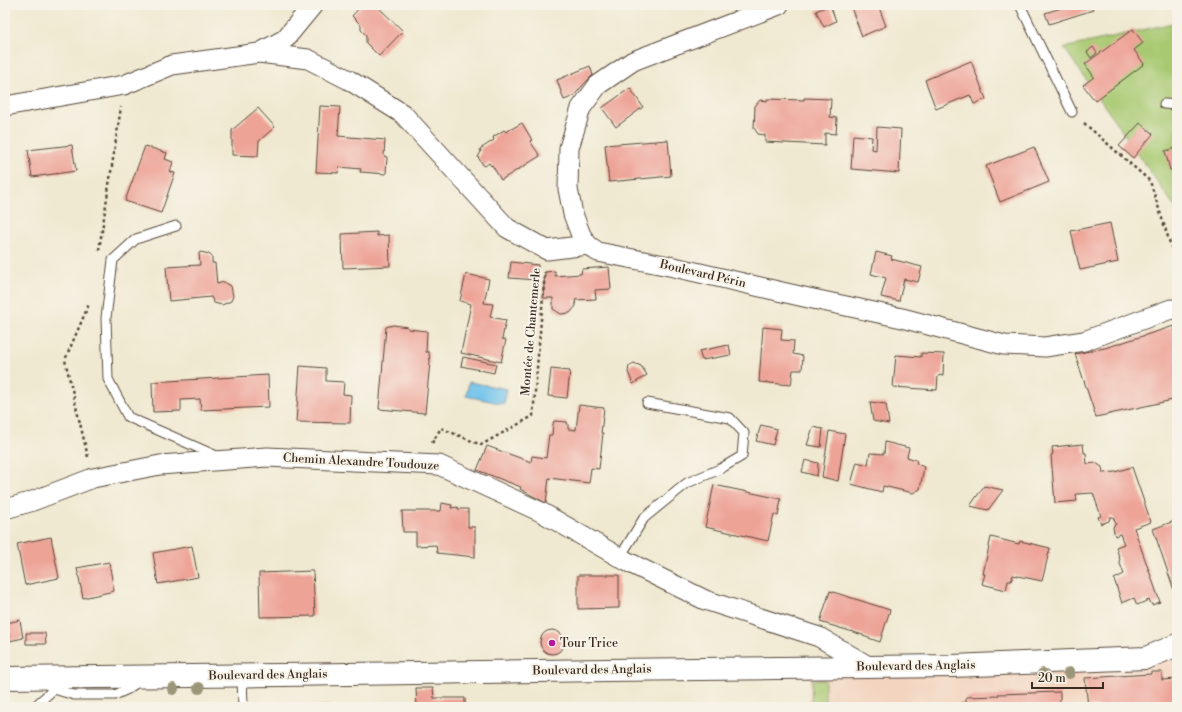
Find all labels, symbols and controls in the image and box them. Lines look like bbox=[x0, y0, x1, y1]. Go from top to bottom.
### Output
street label: Boulevard Périn bbox=[657, 257, 748, 291]
street label: Montée de Chantemerle bbox=[518, 267, 544, 397]
street label: Chemin Alexandre Toudouze bbox=[282, 450, 440, 474]
place label: Tour Trice bbox=[560, 636, 618, 651]
marker: Tour Trice bbox=[547, 638, 557, 648]
street label: Boulevard des Anglais bbox=[855, 657, 976, 675]
street label: Boulevard des Anglais bbox=[531, 661, 652, 679]
scale bar bbox=[1032, 664, 1103, 690]
street label: Boulevard des Anglais bbox=[207, 666, 328, 684]
text: 20 m bbox=[1038, 671, 1066, 686]

